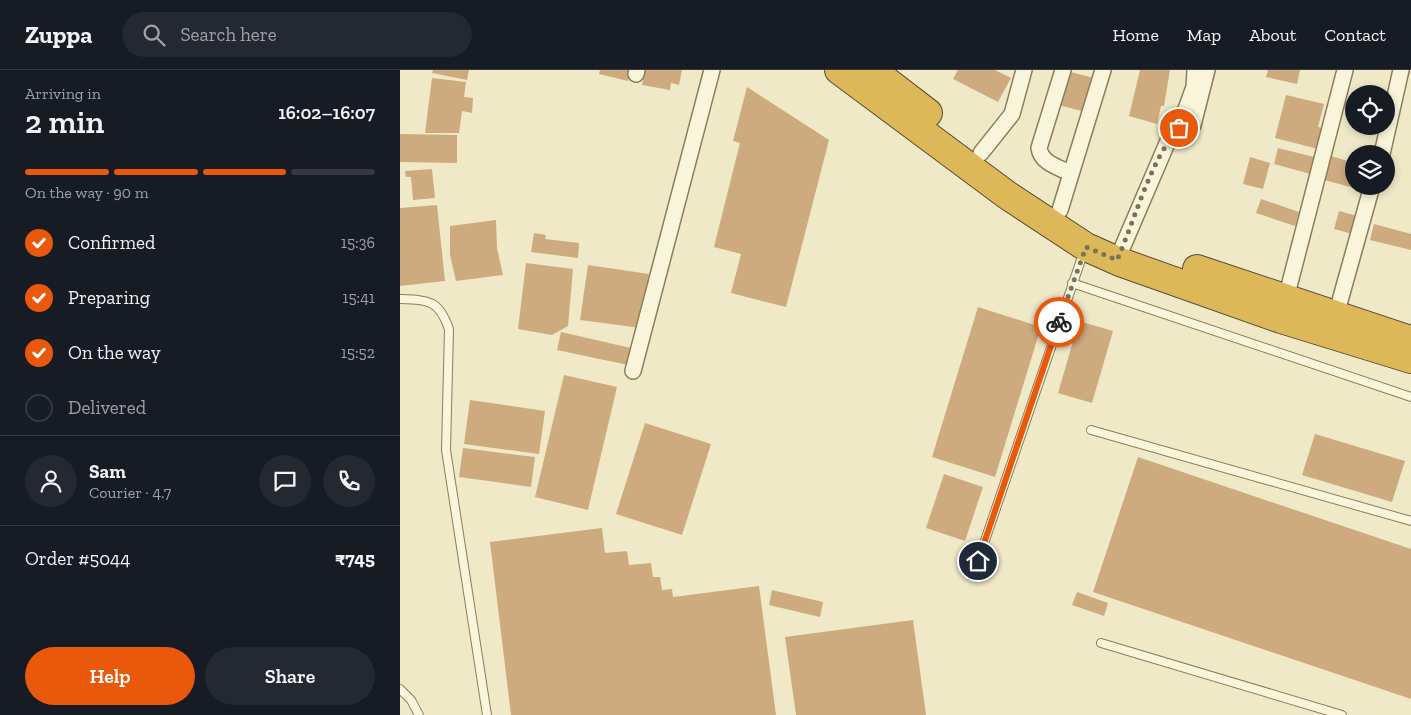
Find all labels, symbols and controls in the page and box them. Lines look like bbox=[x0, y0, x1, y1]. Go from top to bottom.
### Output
search box bbox=[122, 12, 472, 57]
text: Zuppa bbox=[25, 20, 92, 49]
icon: search bbox=[140, 21, 168, 49]
text: Search here bbox=[180, 23, 277, 46]
text: Home bbox=[1112, 24, 1159, 46]
text: Map bbox=[1187, 24, 1221, 46]
text: About bbox=[1249, 24, 1296, 46]
text: Contact bbox=[1324, 24, 1386, 46]
text: Arriving in bbox=[25, 84, 101, 103]
map controls bbox=[1345, 85, 1395, 195]
button: locate bbox=[1345, 85, 1395, 135]
text: 16:02–16:07 bbox=[278, 101, 375, 124]
text: 2 min bbox=[25, 103, 104, 141]
pin bbox=[1158, 107, 1200, 149]
icon: bag bbox=[1165, 114, 1193, 142]
button: layers bbox=[1345, 145, 1395, 195]
text: On the way · 90 m bbox=[25, 183, 149, 202]
icon: check bbox=[25, 229, 53, 257]
text: Confirmed bbox=[68, 231, 155, 254]
text: 15:36 bbox=[341, 233, 375, 252]
icon: check bbox=[25, 284, 53, 312]
text: Preparing bbox=[68, 286, 150, 309]
text: 15:41 bbox=[342, 288, 375, 307]
courier bbox=[1034, 297, 1084, 347]
icon: bike bbox=[1045, 308, 1073, 336]
icon: check bbox=[25, 339, 53, 367]
text: On the way bbox=[68, 341, 161, 364]
text: 15:52 bbox=[341, 343, 375, 362]
text: Delivered bbox=[68, 396, 146, 419]
button: person bbox=[25, 455, 77, 507]
button: chat bbox=[259, 455, 311, 507]
button: phone bbox=[323, 455, 375, 507]
text: Sam bbox=[89, 460, 126, 483]
text: Courier · 4.7 bbox=[89, 483, 171, 502]
pin bbox=[957, 540, 999, 582]
text: Order #5044 bbox=[25, 547, 131, 570]
text: ₹745 bbox=[335, 547, 375, 570]
icon: home bbox=[964, 547, 992, 575]
button: Help bbox=[25, 647, 195, 705]
button: Share bbox=[205, 647, 375, 705]

